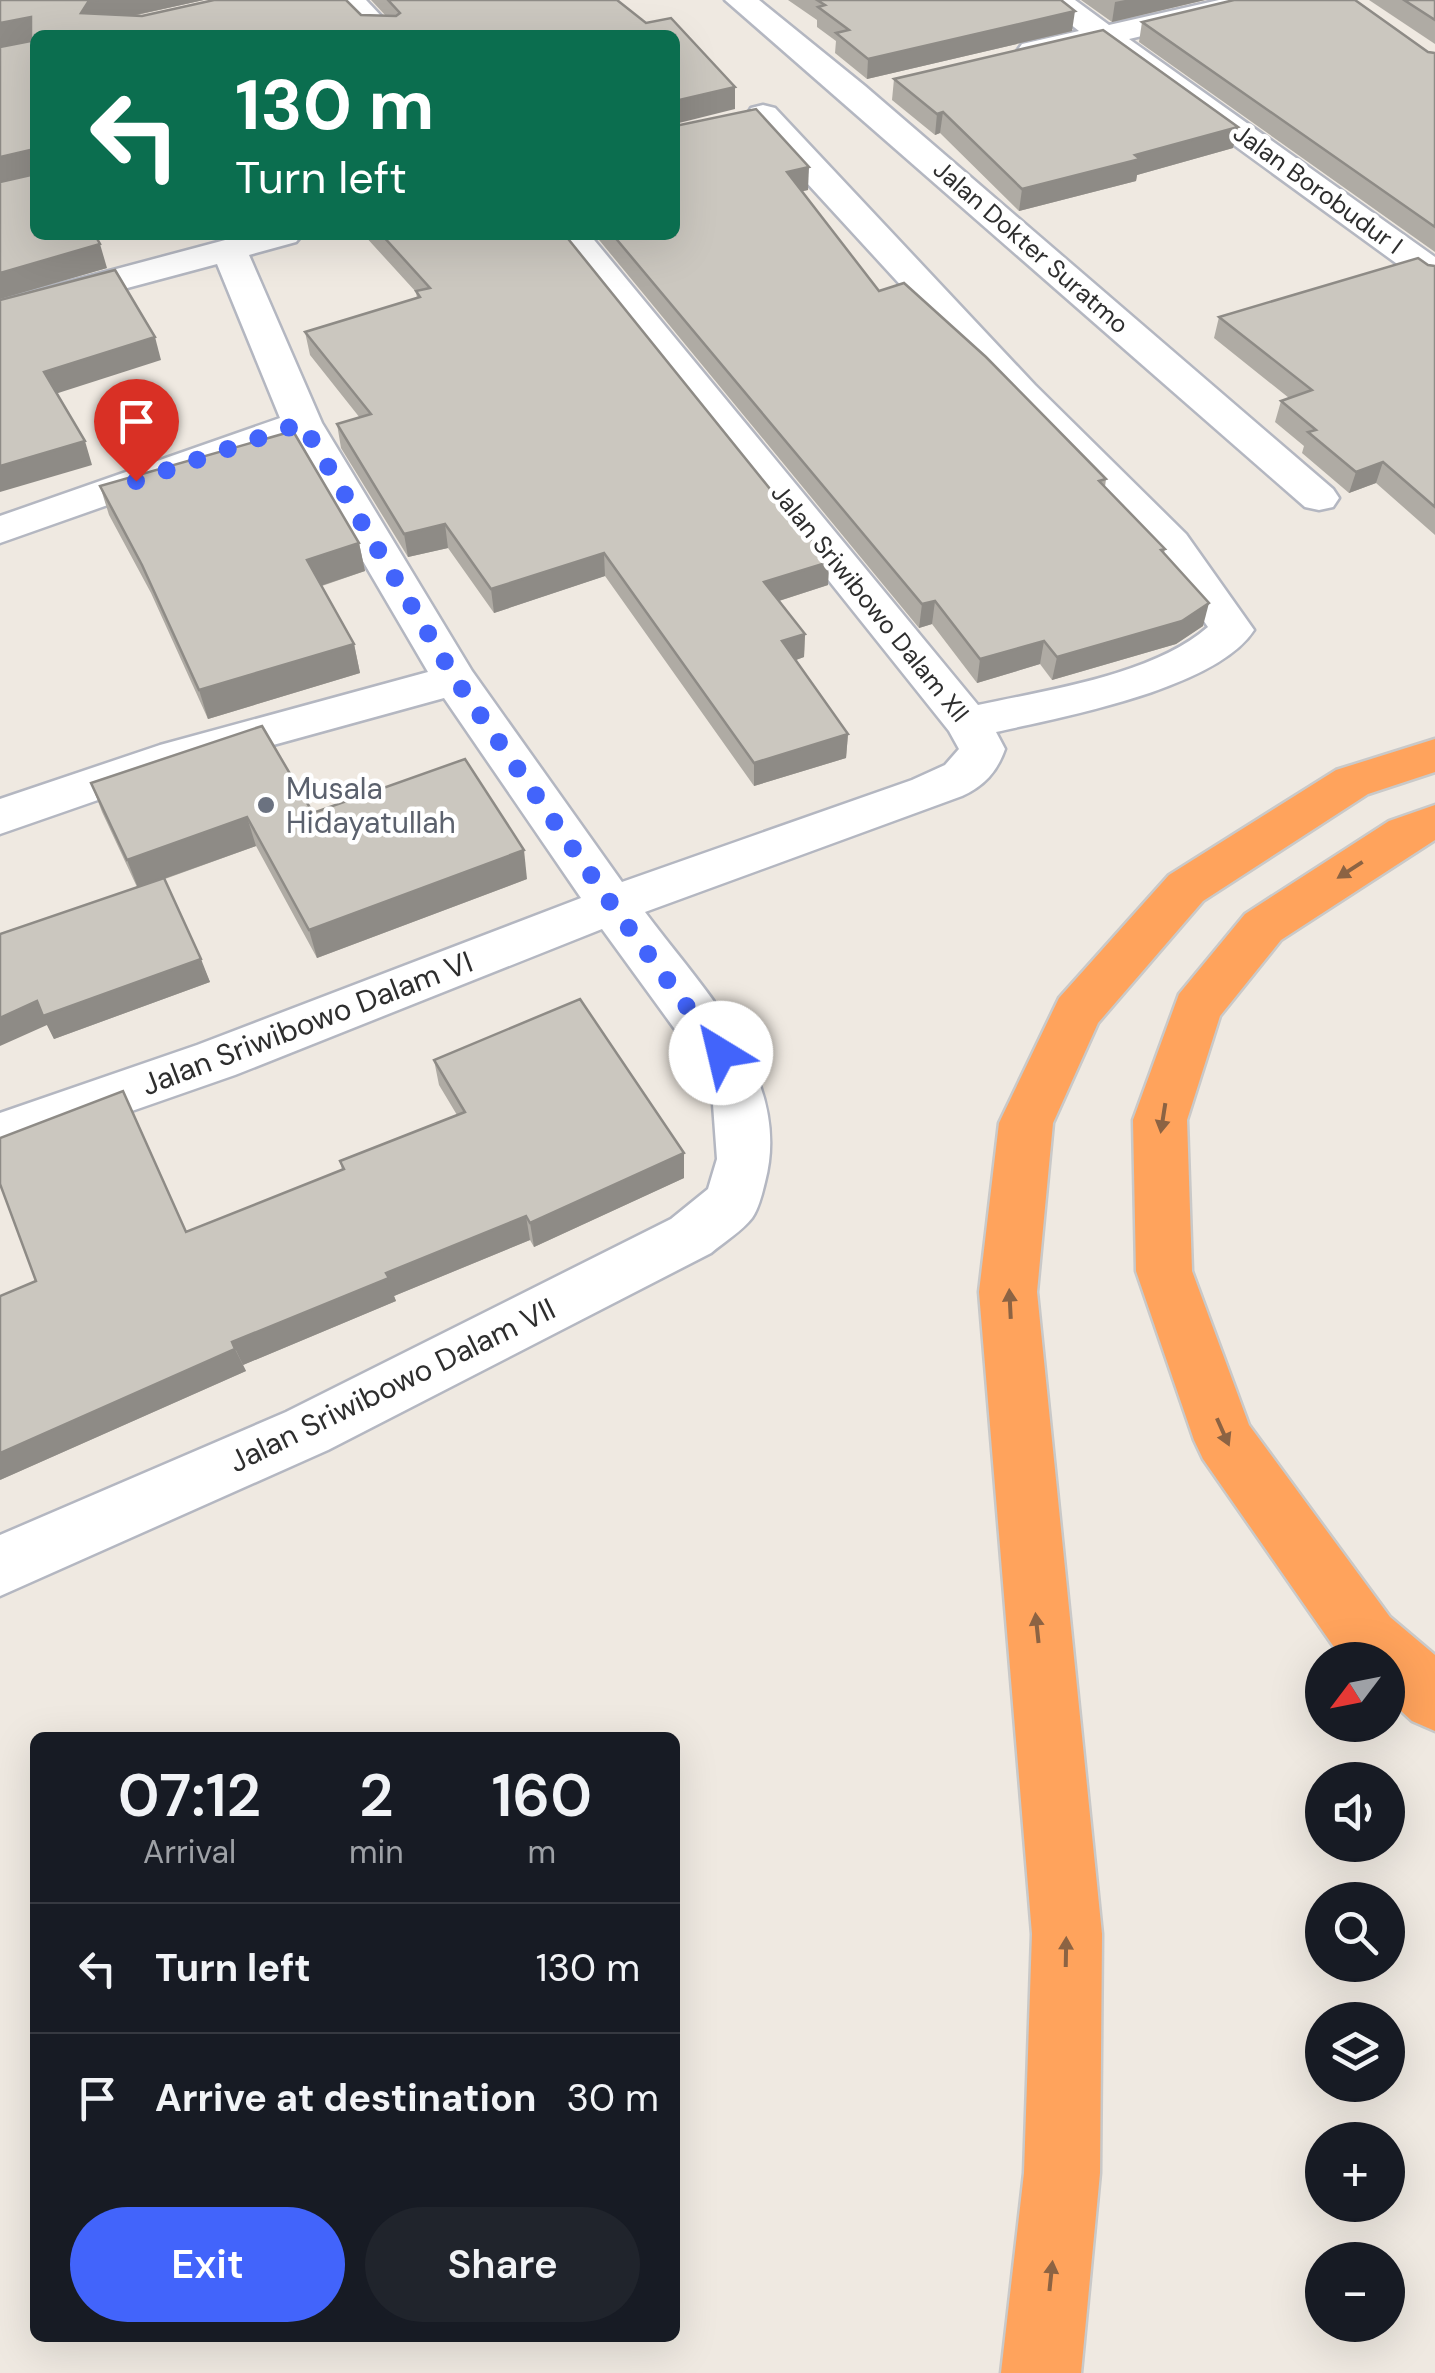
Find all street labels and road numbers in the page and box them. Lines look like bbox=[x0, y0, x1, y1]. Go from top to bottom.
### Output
street label: Jalan Borobudur I bbox=[1227, 116, 1409, 262]
street label: Jalan Dokter Suratmo bbox=[926, 153, 1136, 341]
street label: Jalan Sriwibowo Dalam XII bbox=[764, 477, 976, 729]
street label: Jalan Sriwibowo Dalam VI bbox=[136, 942, 478, 1104]
street label: Jalan Sriwibowo Dalam VII bbox=[222, 1289, 562, 1481]

